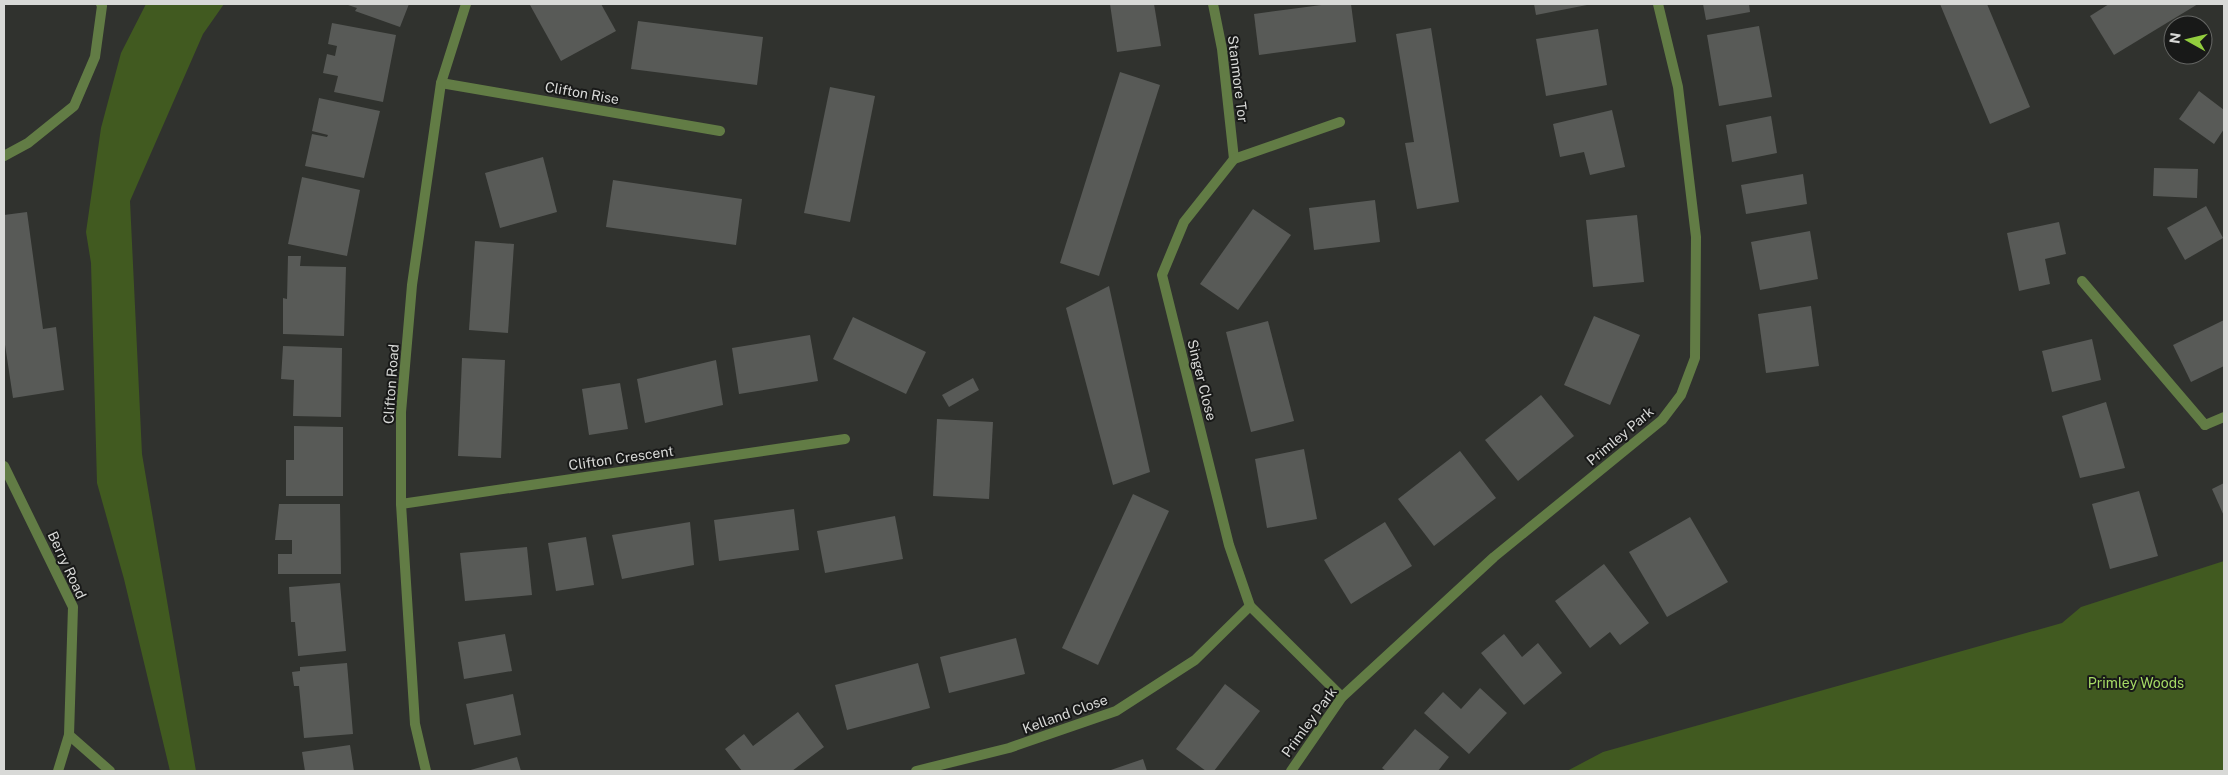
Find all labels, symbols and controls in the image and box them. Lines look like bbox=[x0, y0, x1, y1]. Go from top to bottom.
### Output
north arrow bbox=[2163, 15, 2213, 65]
text: N bbox=[2166, 32, 2184, 45]
street label: Stanmore Tor bbox=[1225, 35, 1251, 123]
street label: Clifton Rise bbox=[544, 79, 620, 107]
street label: Singer Close bbox=[1184, 338, 1220, 422]
street label: Clifton Road bbox=[380, 343, 402, 425]
street label: Primley Park bbox=[1583, 403, 1657, 469]
street label: Clifton Crescent bbox=[568, 443, 674, 473]
street label: Berry Road bbox=[44, 529, 90, 601]
park label: Primley Woods bbox=[2088, 675, 2184, 691]
street label: Primley Park bbox=[1278, 684, 1340, 760]
street label: Kelland Close bbox=[1020, 691, 1110, 737]

